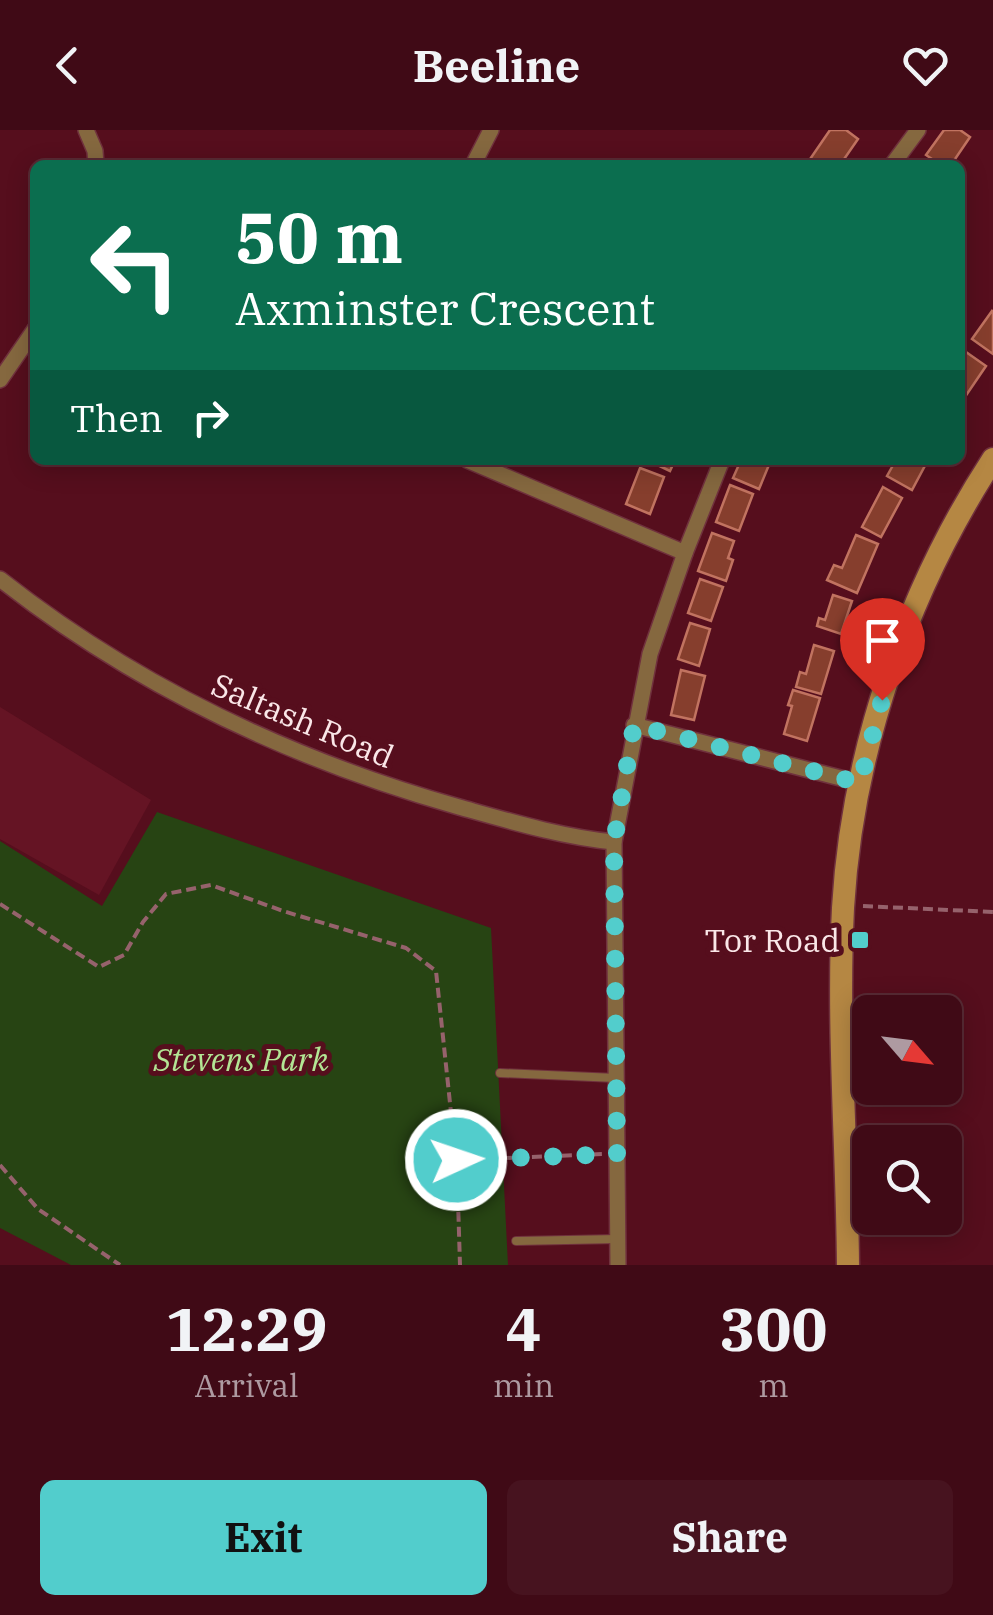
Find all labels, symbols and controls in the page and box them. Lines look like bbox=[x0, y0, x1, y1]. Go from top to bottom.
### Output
text: Beeline bbox=[413, 36, 580, 94]
icon: back bbox=[40, 38, 95, 93]
icon: heart bbox=[898, 38, 953, 93]
text: 50 m bbox=[235, 191, 403, 282]
icon: left bbox=[70, 200, 200, 330]
text: Axminster Crescent bbox=[235, 279, 655, 337]
icon: right bbox=[183, 390, 238, 445]
text: Then bbox=[70, 393, 163, 442]
pin bbox=[840, 598, 925, 701]
icon: arrive bbox=[855, 613, 910, 668]
street label: Saltash Road bbox=[206, 663, 400, 777]
place label: Tor Road bbox=[705, 919, 840, 961]
marker: Tor Road bbox=[849, 929, 871, 951]
north arrow bbox=[852, 995, 962, 1105]
map controls bbox=[852, 995, 962, 1235]
park label: Stevens Park bbox=[152, 1038, 329, 1080]
position arrow bbox=[404, 1108, 508, 1212]
button: search bbox=[852, 1125, 962, 1235]
text: 12:29 bbox=[165, 1289, 328, 1368]
text: 4 bbox=[506, 1289, 542, 1368]
text: 300 bbox=[720, 1289, 828, 1368]
text: Arrival bbox=[194, 1364, 299, 1406]
text: min bbox=[493, 1364, 554, 1406]
text: m bbox=[758, 1364, 789, 1406]
button: Exit bbox=[40, 1480, 487, 1595]
button: Share bbox=[507, 1480, 953, 1595]

